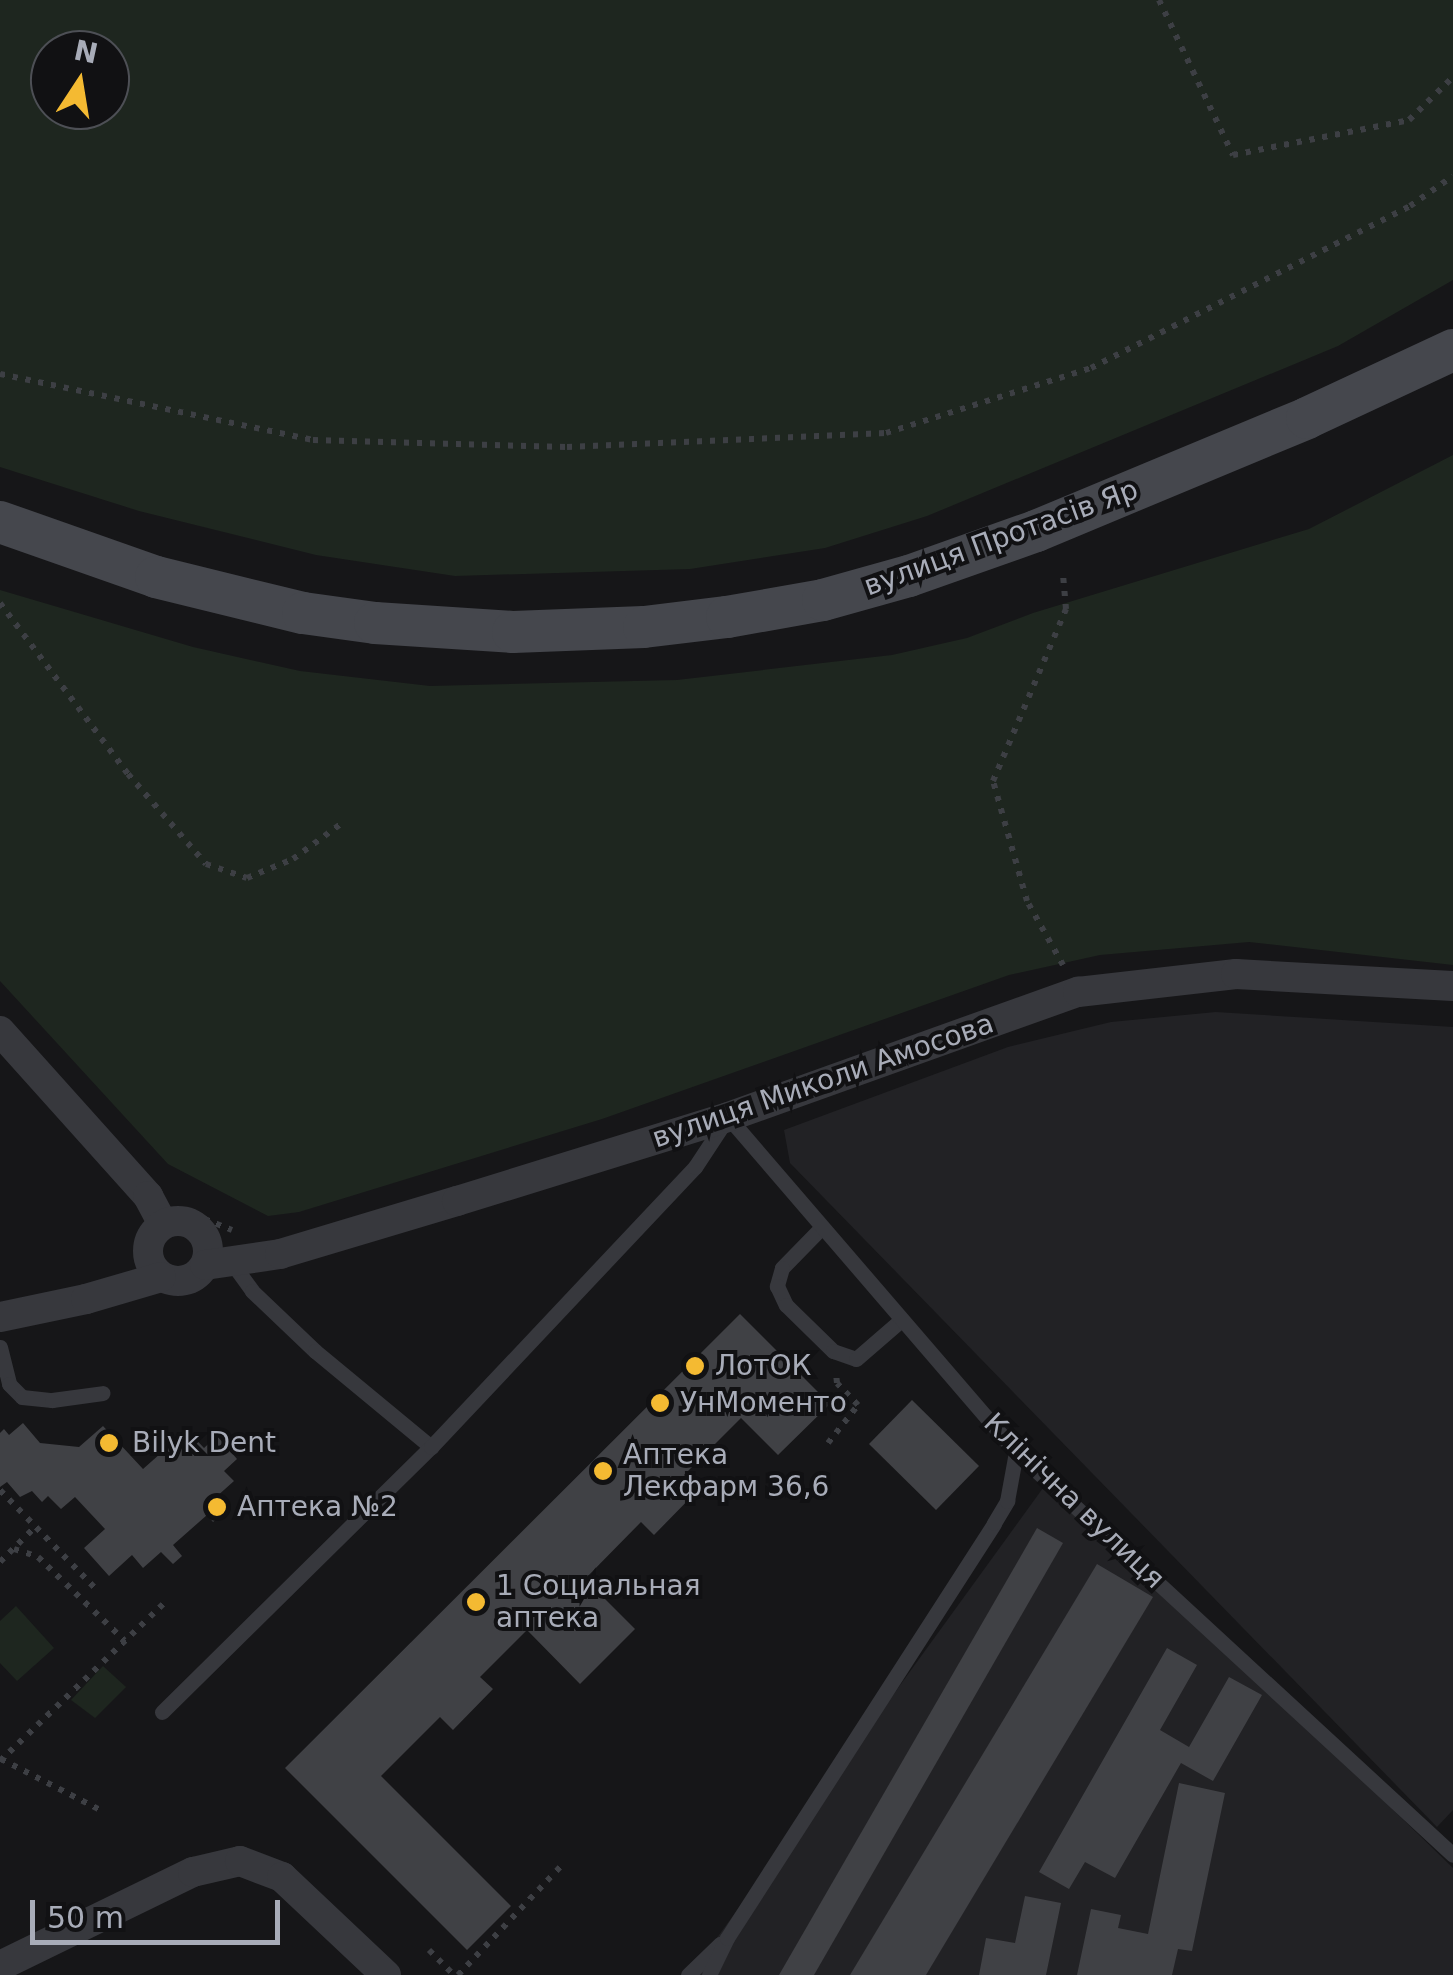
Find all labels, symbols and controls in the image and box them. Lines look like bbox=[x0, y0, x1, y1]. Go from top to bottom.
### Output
north arrow bbox=[30, 30, 130, 130]
text: N bbox=[71, 34, 101, 71]
street label: вулиця Протасів Яр bbox=[859, 473, 1143, 603]
street label: вулиця Миколи Амосова bbox=[648, 1007, 998, 1155]
place label: ЛотОК bbox=[715, 1349, 811, 1383]
marker: ЛотОК bbox=[684, 1355, 706, 1377]
place label: УнМоменто bbox=[680, 1386, 847, 1420]
marker: УнМоменто bbox=[649, 1392, 671, 1414]
street label: Клінічна вулиця bbox=[977, 1406, 1171, 1596]
place label: Bilyk Dent bbox=[132, 1426, 276, 1460]
marker: Bilyk Dent bbox=[96, 1430, 122, 1456]
place label: Аптека Лекфарм 36,6 bbox=[623, 1438, 829, 1504]
marker: Аптека Лекфарм 36,6 bbox=[592, 1460, 614, 1482]
place label: Аптека №2 bbox=[237, 1490, 398, 1524]
marker: Аптека №2 bbox=[206, 1496, 228, 1518]
place label: 1 Социальная аптека bbox=[496, 1569, 701, 1635]
marker: 1 Социальная аптека bbox=[465, 1591, 487, 1613]
scale bar bbox=[35, 1880, 285, 1942]
text: 50 m bbox=[47, 1900, 124, 1935]

